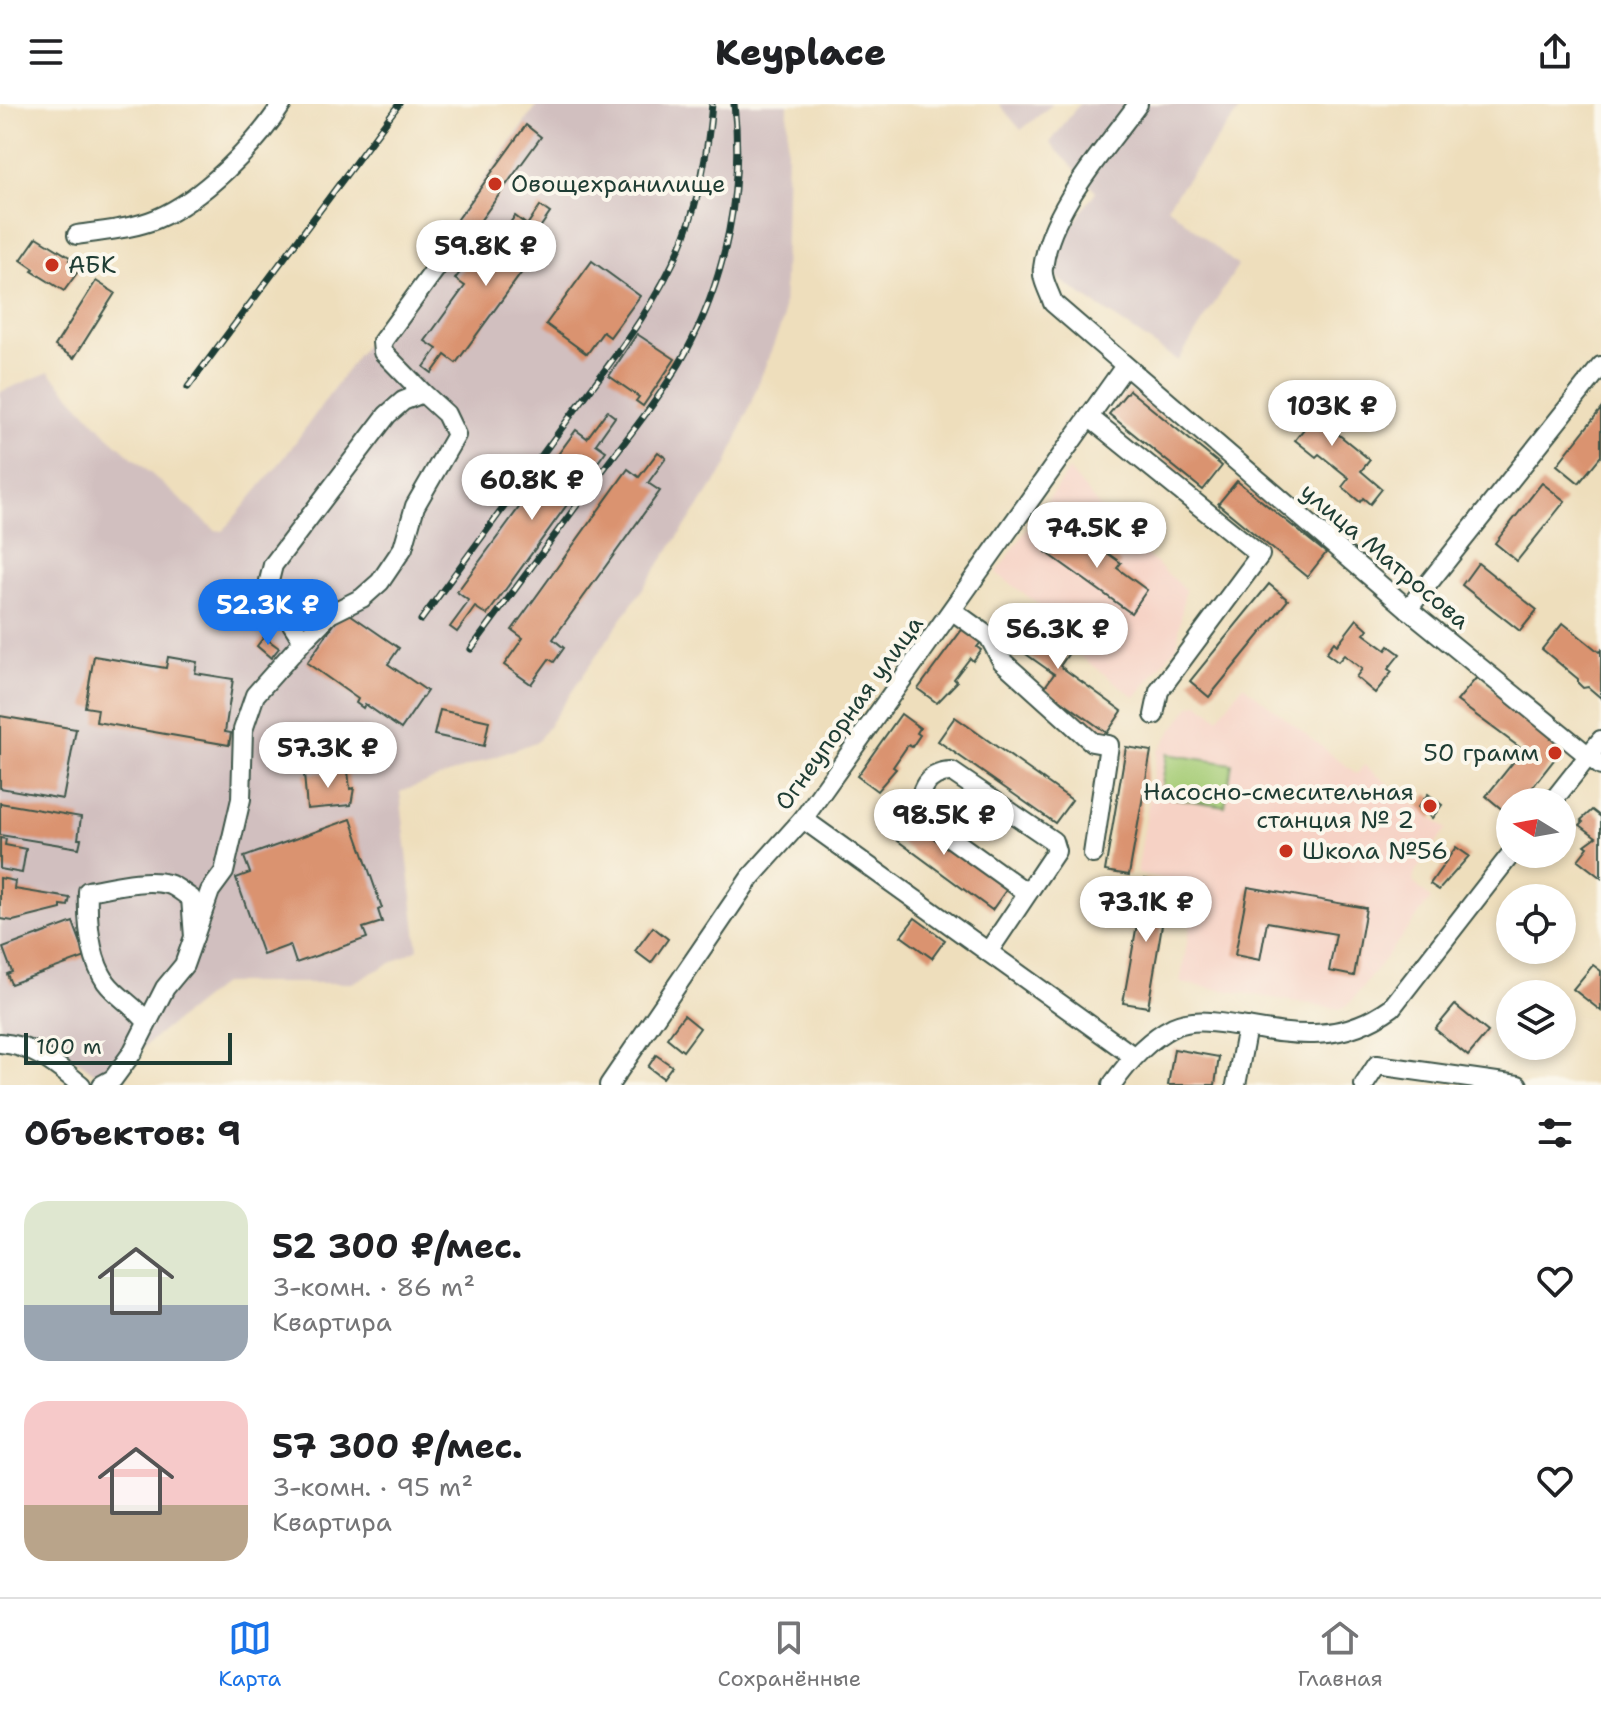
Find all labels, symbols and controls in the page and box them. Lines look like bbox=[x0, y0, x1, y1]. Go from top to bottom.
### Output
text: Keyplace bbox=[715, 28, 886, 77]
icon: menu bbox=[24, 30, 68, 74]
icon: share bbox=[1533, 30, 1577, 74]
place label: Овощехранилище bbox=[511, 168, 726, 200]
marker: Овощехранилище bbox=[486, 175, 504, 193]
pin: 59.8K ₽ bbox=[412, 220, 560, 288]
text: 59.8K ₽ bbox=[434, 228, 538, 263]
place label: АБК bbox=[68, 249, 117, 281]
marker: АБК bbox=[43, 256, 61, 274]
pin: 103K ₽ bbox=[1267, 380, 1397, 448]
text: 103K ₽ bbox=[1286, 388, 1378, 423]
pin: 60.8K ₽ bbox=[458, 454, 606, 522]
text: 60.8K ₽ bbox=[480, 462, 584, 497]
street label: улица Матросова bbox=[1294, 476, 1476, 636]
pin: 74.5K ₽ bbox=[1023, 502, 1171, 570]
text: 74.5K ₽ bbox=[1045, 510, 1149, 545]
pin: 52.3K ₽ bbox=[194, 579, 342, 647]
text: 52.3K ₽ bbox=[216, 587, 320, 622]
pin: 56.3K ₽ bbox=[984, 603, 1132, 671]
street label: Огнеупорная улица bbox=[768, 609, 930, 817]
text: 56.3K ₽ bbox=[1006, 611, 1110, 646]
pin: 57.3K ₽ bbox=[254, 722, 402, 790]
text: 57.3K ₽ bbox=[277, 730, 379, 765]
place label: 50 грамм bbox=[1423, 737, 1539, 769]
marker: 50 грамм bbox=[1546, 744, 1564, 762]
place label: Насосно-смесительная станция № 2 bbox=[1143, 776, 1414, 836]
north arrow bbox=[1496, 788, 1576, 868]
map controls bbox=[1496, 788, 1576, 1060]
pin: 98.5K ₽ bbox=[870, 789, 1018, 857]
text: 98.5K ₽ bbox=[892, 797, 996, 832]
marker: Насосно-смесительная станция № 2 bbox=[1421, 797, 1439, 815]
place label: Школа №56 bbox=[1302, 835, 1448, 867]
marker: Школа №56 bbox=[1277, 842, 1295, 860]
pin: 73.1K ₽ bbox=[1072, 876, 1220, 944]
text: 73.1K ₽ bbox=[1098, 884, 1194, 919]
button: locate bbox=[1496, 884, 1576, 964]
button: layers bbox=[1496, 980, 1576, 1060]
scale bar bbox=[24, 1029, 232, 1065]
text: 100 m bbox=[36, 1032, 102, 1061]
text: Объектов: 9 bbox=[24, 1110, 241, 1156]
icon: filters bbox=[1533, 1111, 1577, 1155]
text: 52 300 ₽/мес. bbox=[272, 1223, 522, 1269]
icon: home bbox=[88, 1233, 184, 1329]
icon: heart bbox=[1533, 1259, 1577, 1303]
text: 3-комн. · 86 m² bbox=[272, 1269, 475, 1304]
text: Квартира bbox=[272, 1304, 392, 1339]
text: 57 300 ₽/мес. bbox=[272, 1423, 523, 1469]
icon: home bbox=[88, 1433, 184, 1529]
icon: heart bbox=[1533, 1459, 1577, 1503]
text: 3-комн. · 95 m² bbox=[272, 1469, 473, 1504]
text: Квартира bbox=[272, 1504, 392, 1539]
tab: Карта bbox=[218, 1616, 281, 1693]
tab: Сохранённые bbox=[717, 1616, 861, 1693]
tab: Главная bbox=[1298, 1616, 1383, 1693]

